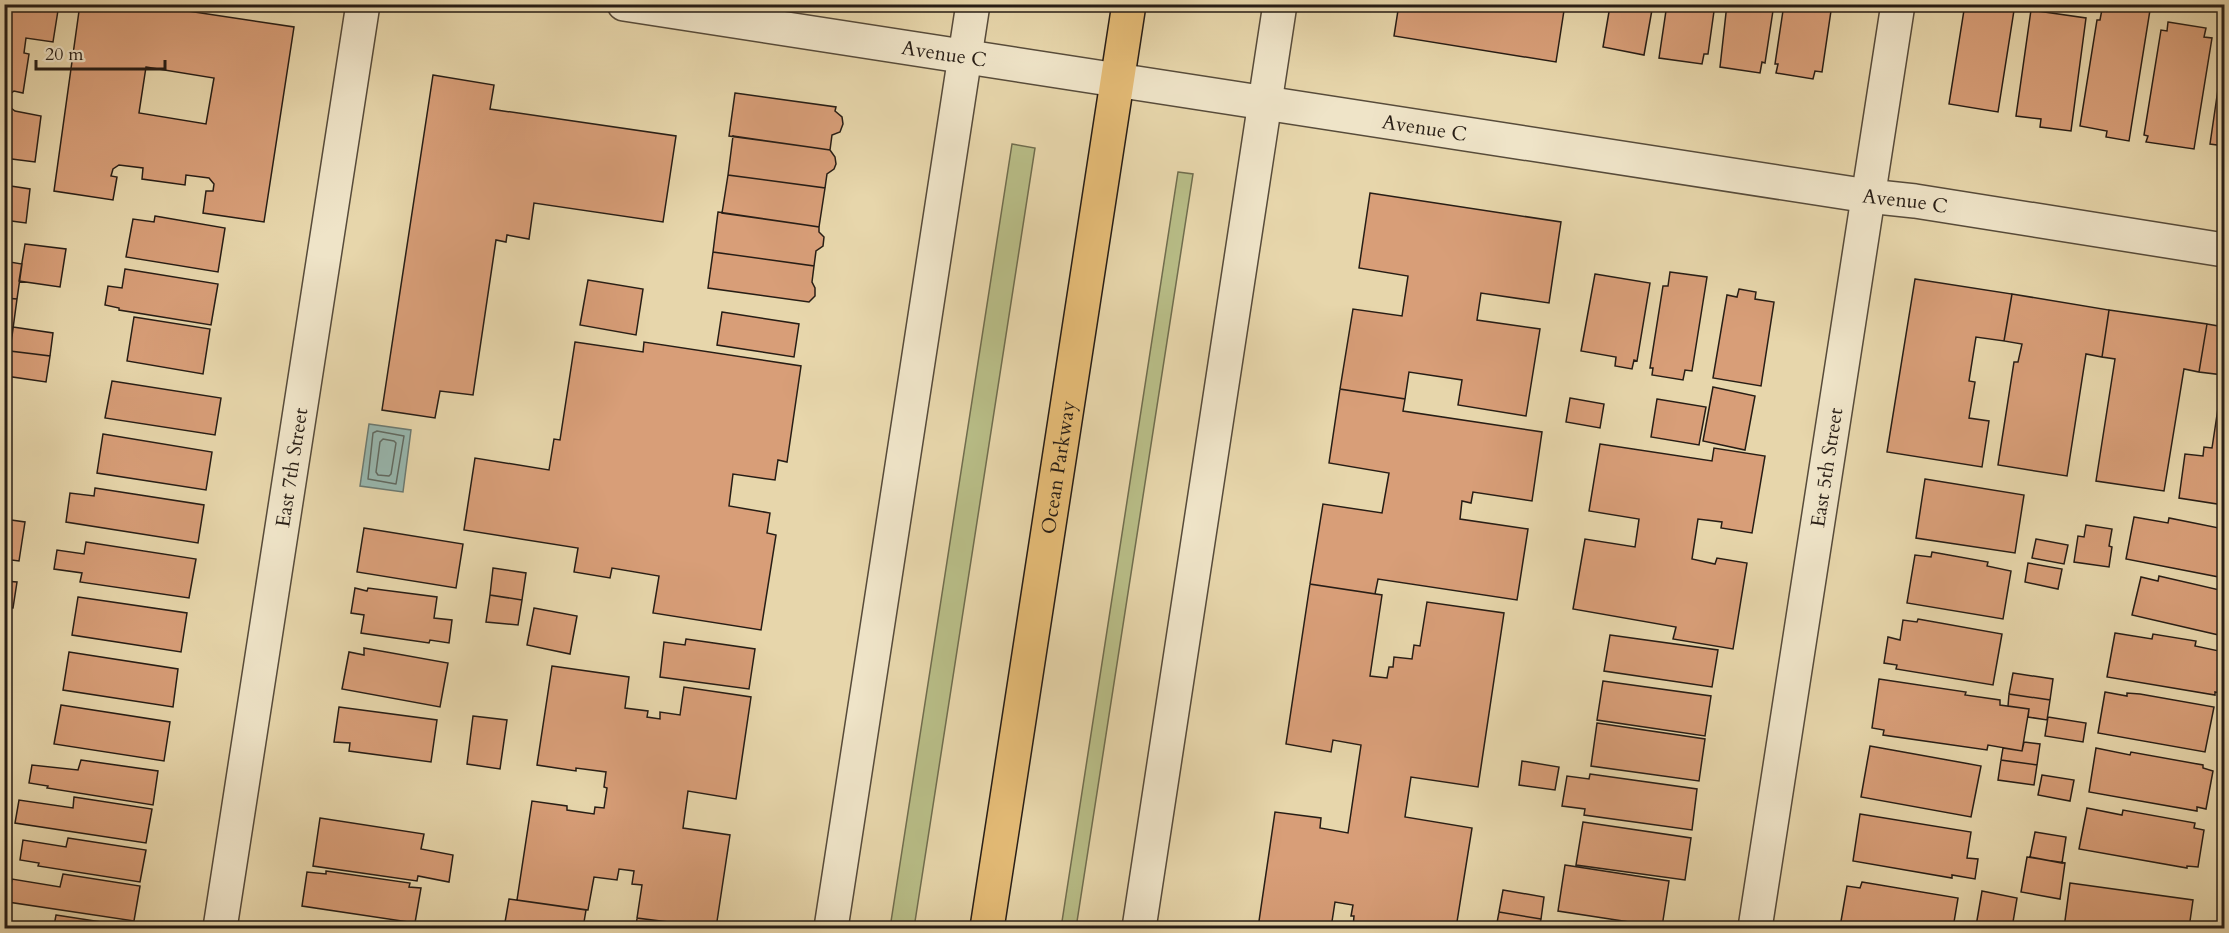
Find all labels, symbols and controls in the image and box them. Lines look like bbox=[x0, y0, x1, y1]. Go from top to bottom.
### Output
scale bar bbox=[36, 33, 165, 71]
street label: Avenue C bbox=[900, 34, 988, 74]
text: 20 m bbox=[45, 42, 84, 67]
street label: Avenue C bbox=[1380, 108, 1469, 148]
street label: Avenue C bbox=[1861, 182, 1949, 220]
street label: Ocean Parkway bbox=[1035, 398, 1082, 536]
street label: East 7th Street bbox=[269, 405, 314, 529]
street label: East 5th Street bbox=[1804, 405, 1849, 529]

